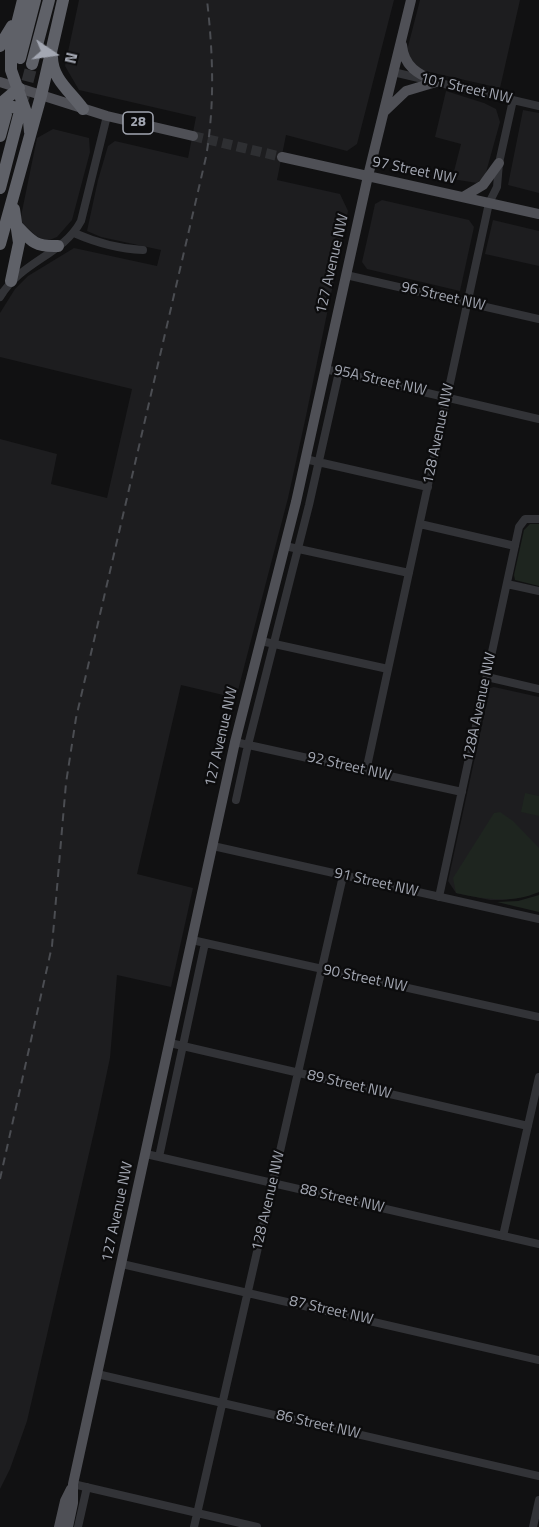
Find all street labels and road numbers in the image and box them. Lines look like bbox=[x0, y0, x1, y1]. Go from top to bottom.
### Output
street label: 101 Street NW bbox=[418, 70, 514, 108]
road number: 28 bbox=[123, 112, 153, 134]
street label: 97 Street NW bbox=[370, 153, 458, 189]
street label: 127 Avenue NW bbox=[313, 212, 353, 316]
street label: 96 Street NW bbox=[399, 279, 487, 315]
street label: 95A Street NW bbox=[332, 362, 428, 400]
street label: 128 Avenue NW bbox=[420, 382, 458, 486]
street label: 128A Avenue NW bbox=[460, 651, 500, 763]
street label: 127 Avenue NW bbox=[202, 685, 242, 789]
street label: 92 Street NW bbox=[305, 749, 393, 785]
street label: 91 Street NW bbox=[332, 865, 420, 901]
street label: 90 Street NW bbox=[321, 961, 409, 997]
street label: 89 Street NW bbox=[305, 1067, 393, 1103]
street label: 128 Avenue NW bbox=[249, 1149, 289, 1253]
street label: 127 Avenue NW bbox=[99, 1160, 137, 1264]
street label: 88 Street NW bbox=[298, 1181, 386, 1217]
street label: 87 Street NW bbox=[287, 1293, 375, 1329]
street label: 86 Street NW bbox=[274, 1407, 362, 1443]

